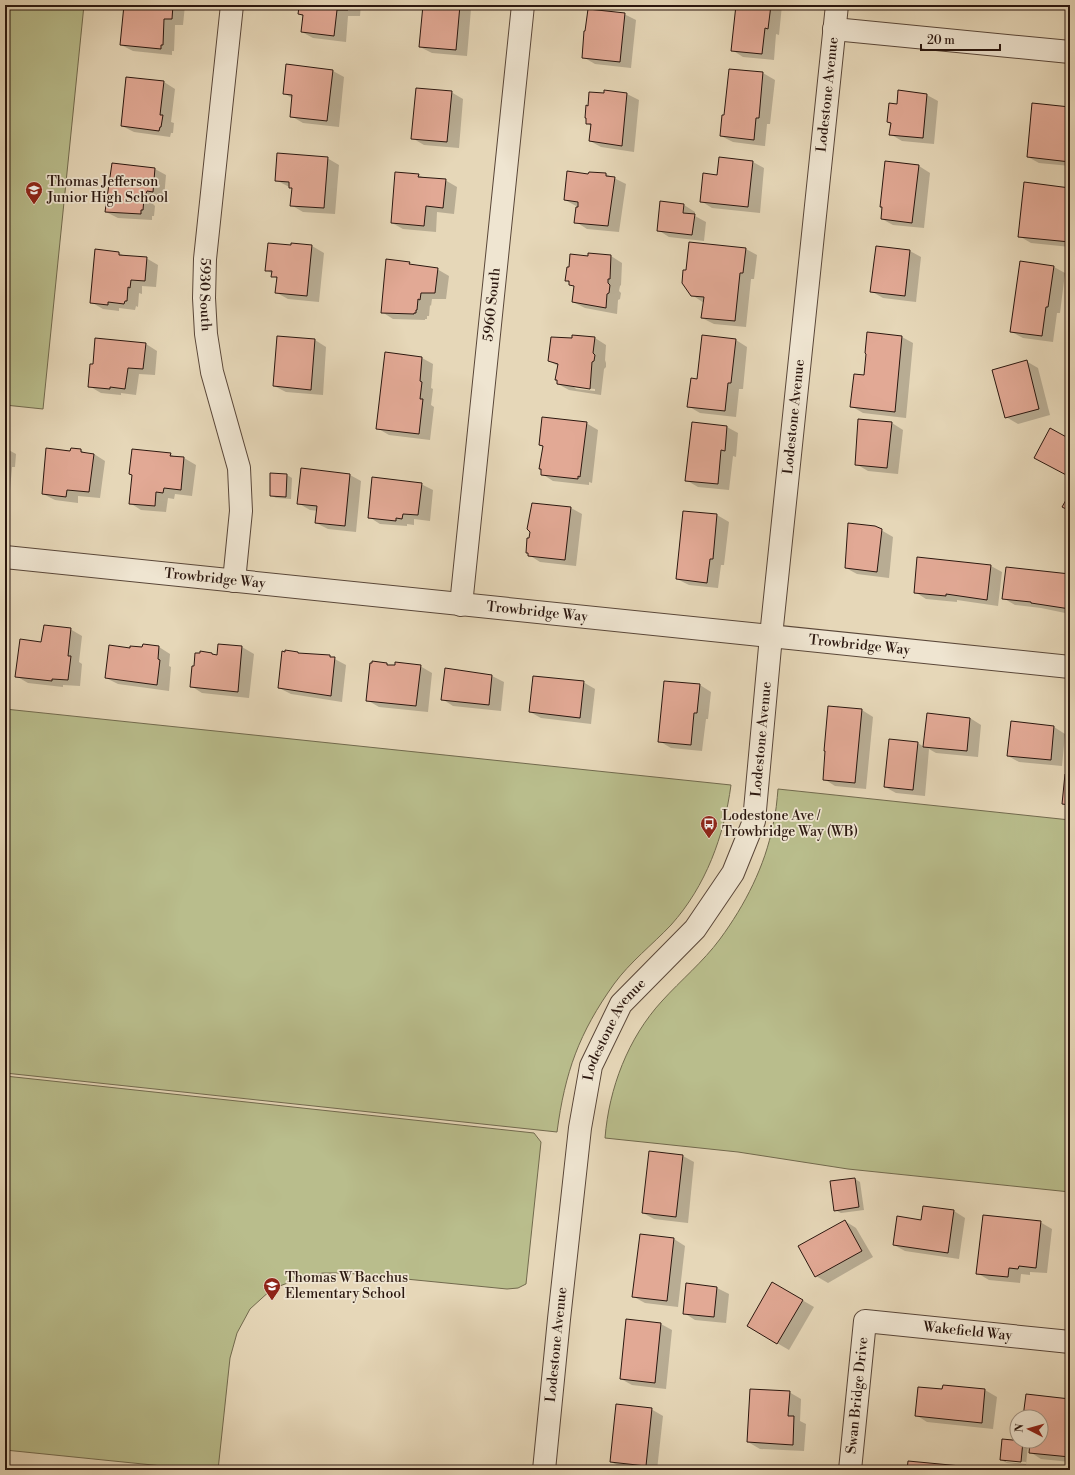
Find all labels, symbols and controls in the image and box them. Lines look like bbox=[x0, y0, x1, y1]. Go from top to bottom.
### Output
scale bar bbox=[921, 26, 1000, 52]
text: 20 m bbox=[927, 33, 955, 48]
street label: Lodestone Avenue bbox=[813, 36, 843, 153]
place label: Thomas Jefferson Junior High School bbox=[46, 173, 168, 207]
school or university icon: Thomas Jefferson Junior High School bbox=[24, 180, 44, 205]
street label: 5930 South bbox=[195, 258, 215, 332]
street label: 5960 South bbox=[479, 266, 505, 342]
street label: Lodestone Avenue bbox=[779, 358, 809, 475]
street label: Trowbridge Way bbox=[163, 564, 267, 593]
street label: Trowbridge Way bbox=[486, 598, 589, 626]
street label: Trowbridge Way bbox=[808, 631, 911, 659]
street label: Lodestone Avenue bbox=[747, 681, 776, 798]
place label: Lodestone Ave / Trowbridge Way (WB) bbox=[722, 807, 858, 841]
bus stop icon: Lodestone Ave / Trowbridge Way (WB) bbox=[699, 814, 719, 839]
street label: Lodestone Avenue bbox=[580, 975, 650, 1082]
place label: Thomas W Bacchus Elementary School bbox=[285, 1269, 408, 1303]
school or university icon: Thomas W Bacchus Elementary School bbox=[262, 1276, 282, 1301]
street label: Lodestone Avenue bbox=[542, 1286, 571, 1403]
street label: Wakefield Way bbox=[921, 1318, 1013, 1345]
street label: Swan Bridge Drive bbox=[843, 1336, 872, 1455]
north arrow bbox=[1009, 1409, 1049, 1449]
text: N bbox=[1013, 1423, 1027, 1433]

